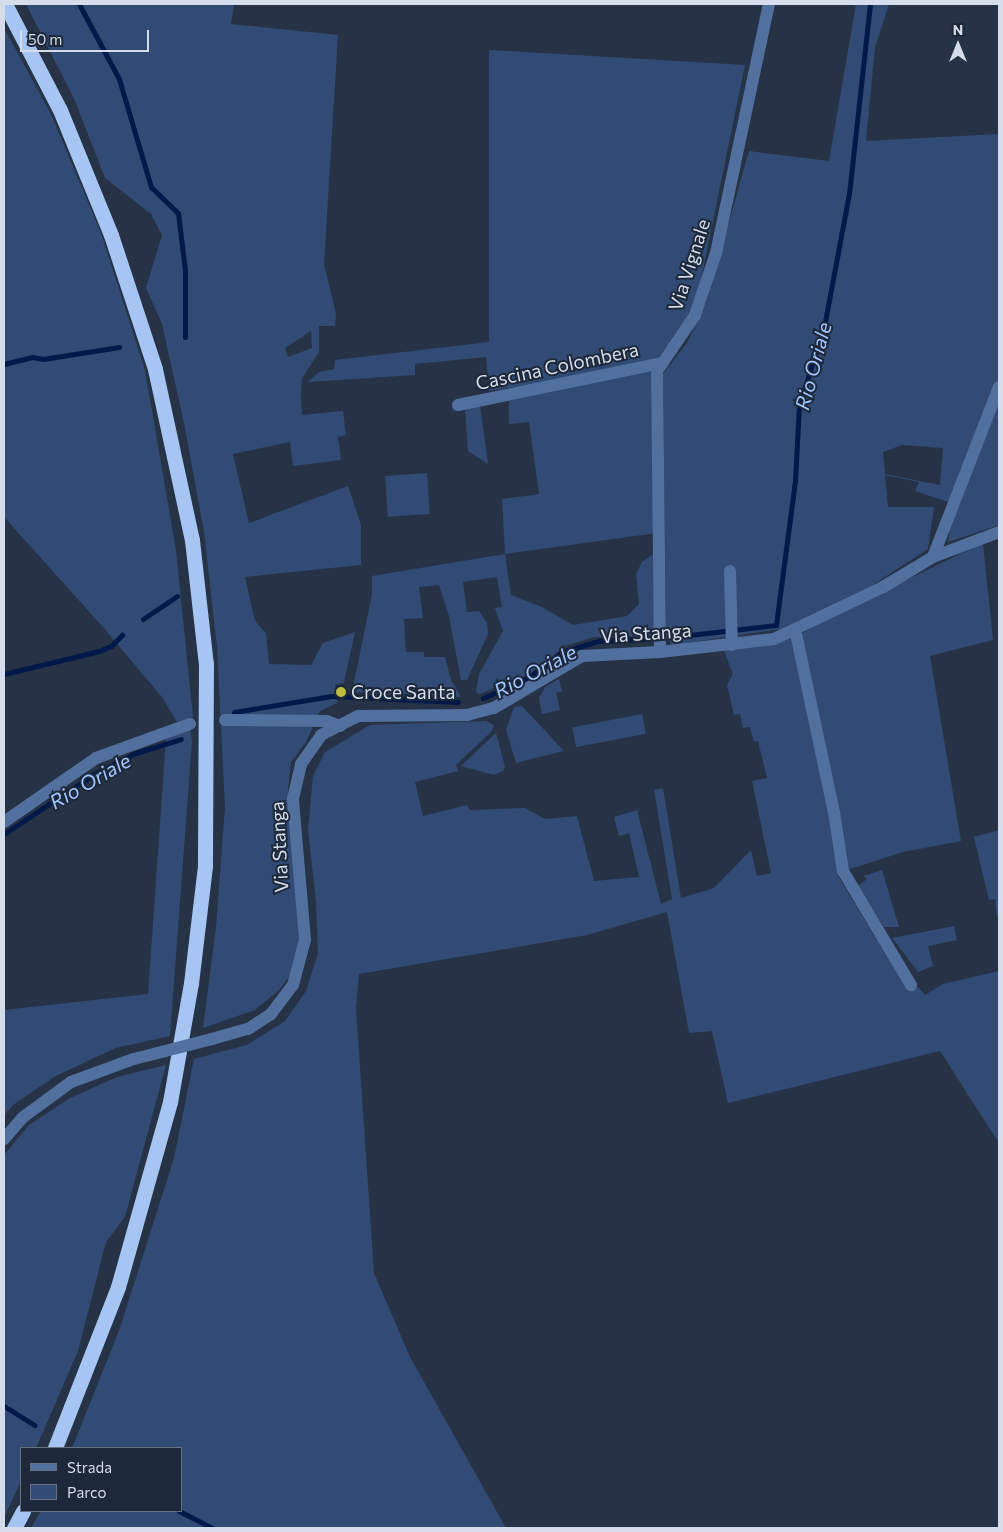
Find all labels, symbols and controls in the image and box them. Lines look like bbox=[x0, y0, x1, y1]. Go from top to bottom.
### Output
scale bar bbox=[22, 20, 151, 52]
north arrow bbox=[933, 20, 983, 70]
text: N bbox=[953, 21, 963, 38]
text: 50 m bbox=[28, 30, 62, 48]
street label: Via Vignale bbox=[663, 216, 715, 314]
water label: Rio Oriale bbox=[790, 319, 836, 413]
street label: Cascina Colombera bbox=[473, 338, 641, 394]
street label: Via Stanga bbox=[600, 618, 692, 648]
water label: Rio Oriale bbox=[490, 639, 580, 703]
place label: Croce Santa bbox=[351, 681, 455, 703]
marker: Croce Santa bbox=[335, 686, 347, 698]
water label: Rio Oriale bbox=[45, 748, 135, 814]
street label: Via Stanga bbox=[265, 801, 293, 893]
legend bbox=[20, 1447, 182, 1512]
text: Strada bbox=[67, 1458, 112, 1476]
text: Parco bbox=[67, 1483, 106, 1501]

